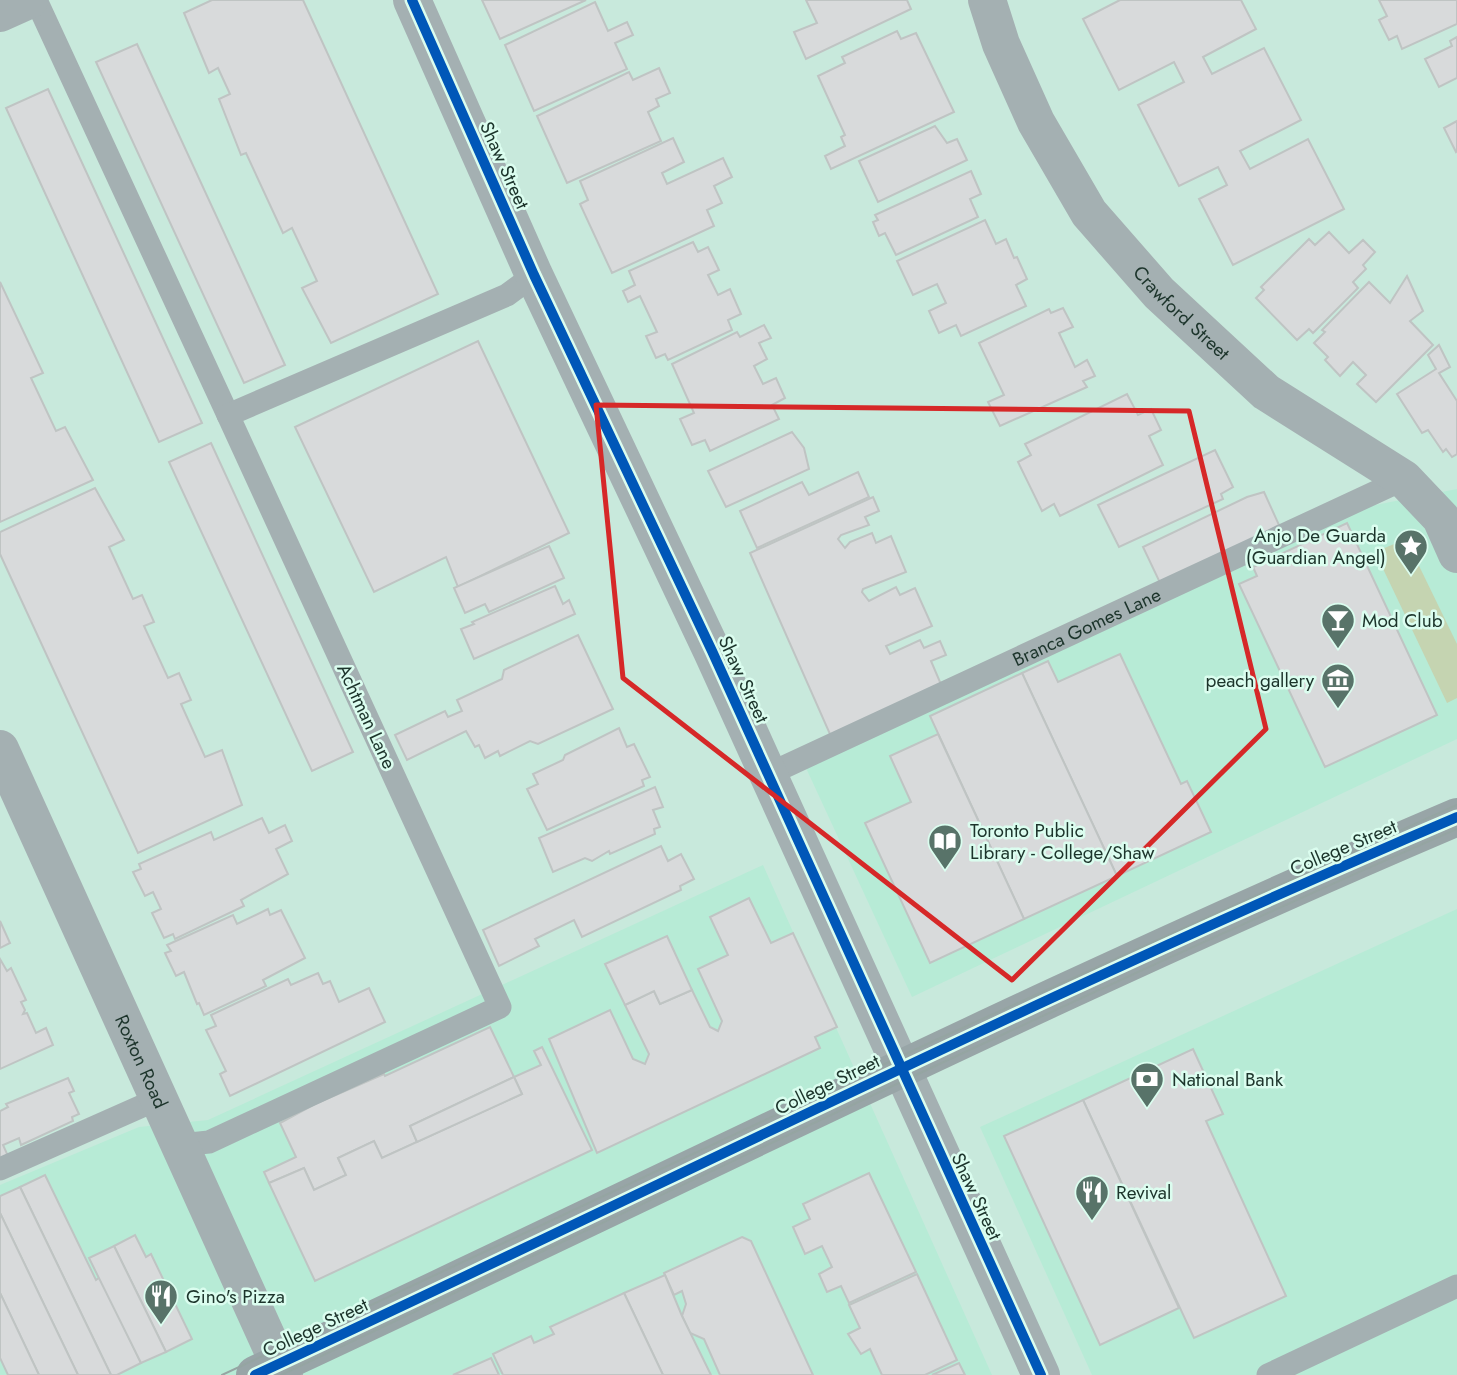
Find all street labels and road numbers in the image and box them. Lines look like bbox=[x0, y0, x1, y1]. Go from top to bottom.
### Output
street label: Shaw Street bbox=[473, 117, 536, 214]
street label: Crawford Street bbox=[1127, 259, 1236, 366]
street label: Branca Gomes Lane bbox=[1008, 581, 1165, 673]
street label: Shaw Street bbox=[712, 631, 776, 728]
street label: Achtman Lane bbox=[330, 659, 403, 773]
street label: College Street bbox=[1286, 813, 1401, 882]
street label: Roxton Road bbox=[108, 1010, 174, 1113]
street label: College Street bbox=[770, 1047, 885, 1121]
street label: Shaw Street bbox=[945, 1148, 1009, 1245]
street label: College Street bbox=[258, 1291, 373, 1364]

